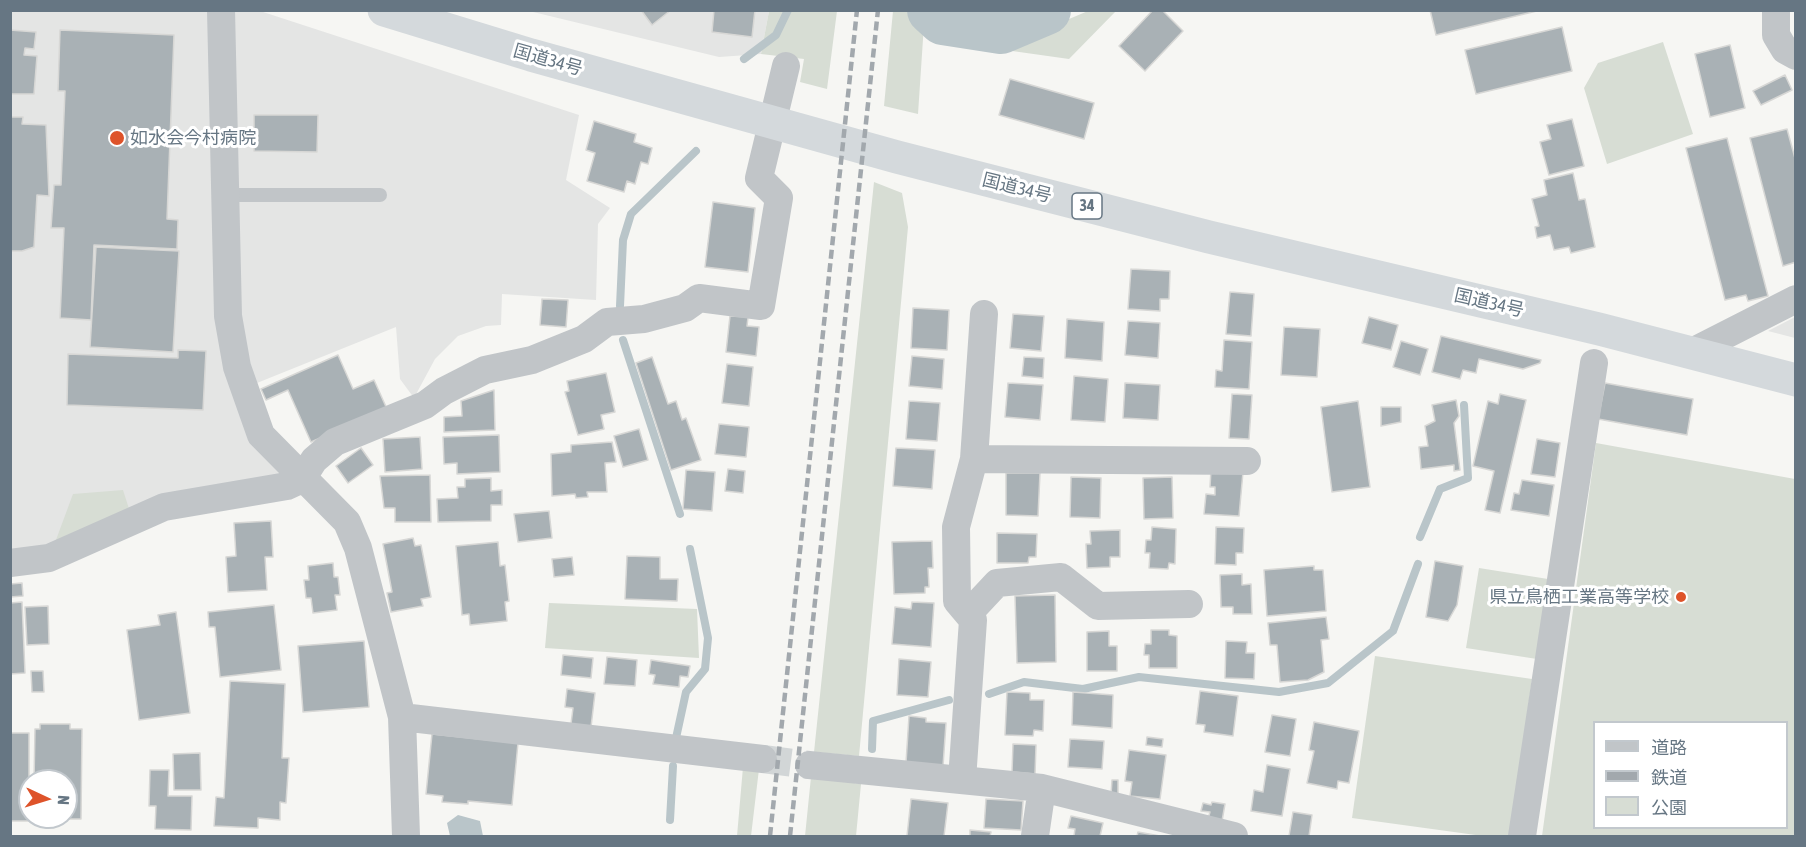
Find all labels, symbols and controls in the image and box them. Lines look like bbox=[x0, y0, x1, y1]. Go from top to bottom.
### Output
street label: 国道34号 bbox=[511, 40, 585, 80]
place label: 如水会今村病院 bbox=[130, 127, 256, 149]
marker: 如水会今村病院 bbox=[108, 129, 126, 147]
street label: 国道34号 bbox=[980, 169, 1054, 207]
road number: 34 bbox=[1072, 193, 1102, 219]
street label: 国道34号 bbox=[1452, 285, 1526, 321]
place label: 県立鳥栖工業高等学校 bbox=[1489, 586, 1669, 608]
marker: 県立鳥栖工業高等学校 bbox=[1674, 590, 1688, 604]
legend bbox=[1593, 721, 1788, 829]
text: 道路 bbox=[1651, 737, 1687, 758]
text: 鉄道 bbox=[1651, 767, 1687, 788]
north arrow bbox=[18, 769, 78, 829]
text: N bbox=[55, 795, 73, 805]
text: 公園 bbox=[1651, 797, 1687, 818]

